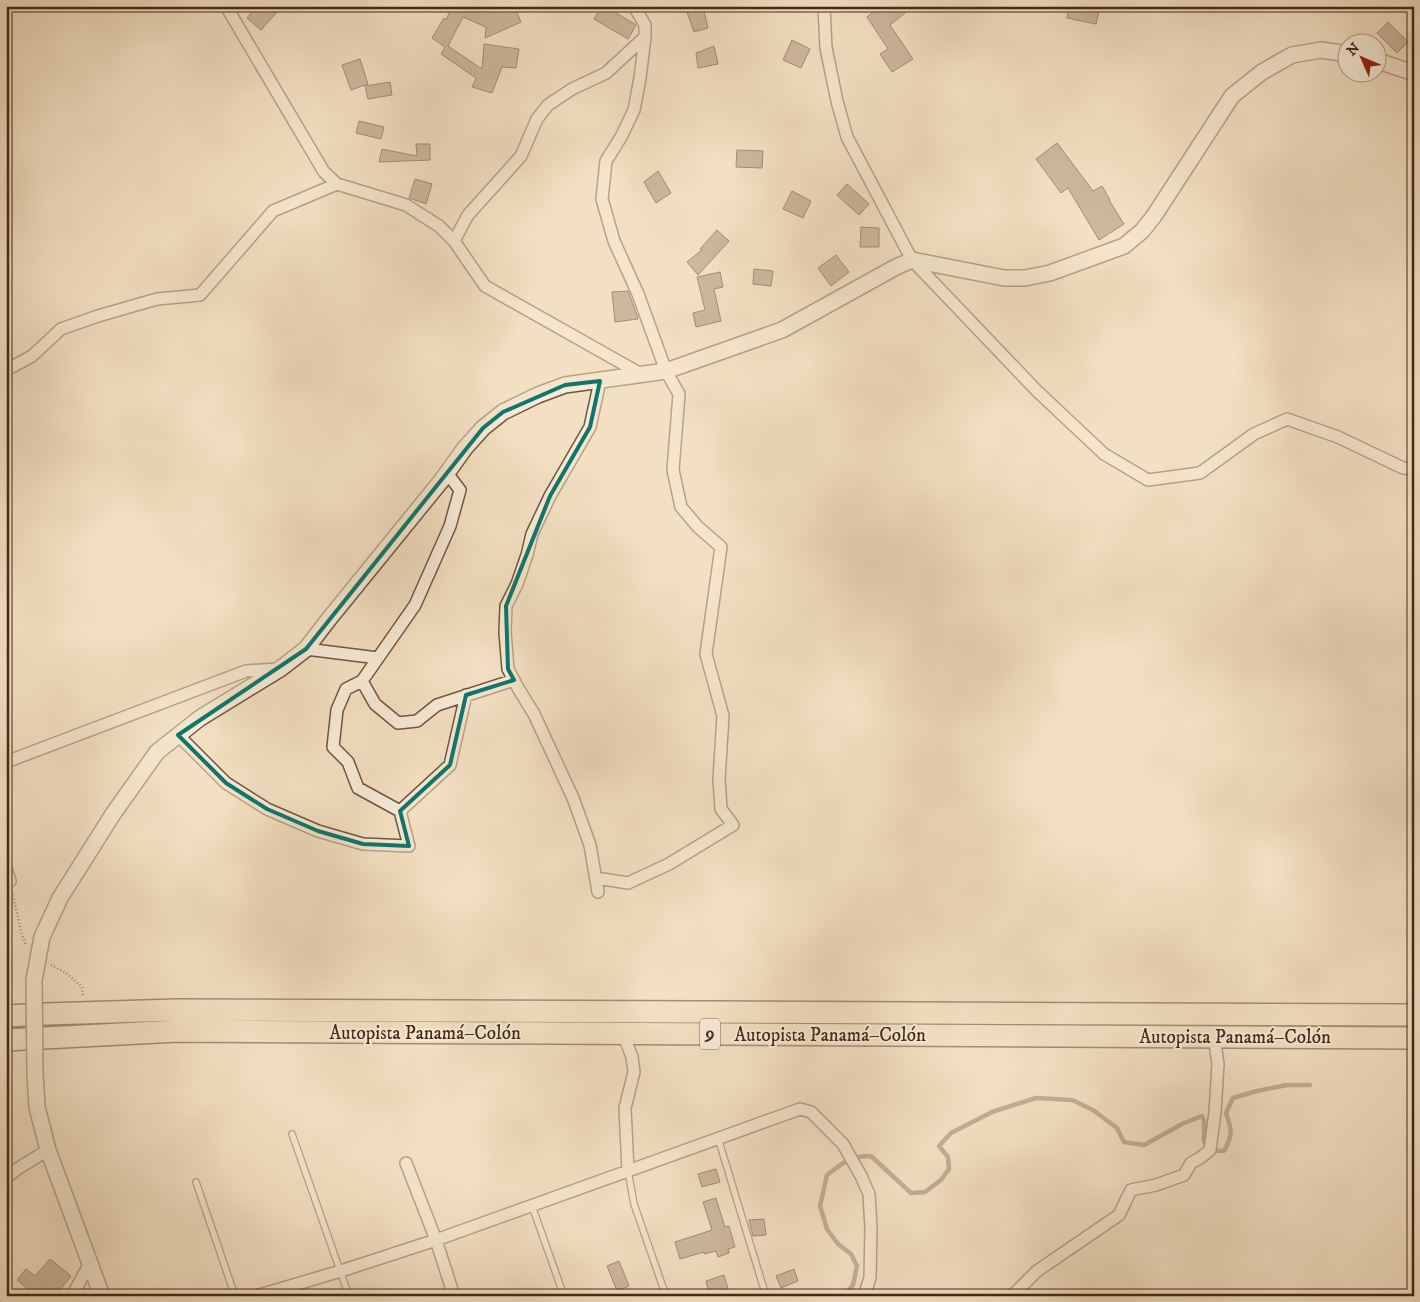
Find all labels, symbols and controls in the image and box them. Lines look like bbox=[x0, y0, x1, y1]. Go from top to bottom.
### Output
north arrow bbox=[1338, 32, 1388, 82]
text: N bbox=[1343, 39, 1364, 60]
road number: 9 bbox=[700, 1019, 720, 1050]
street label: Autopista Panamá–Colón bbox=[329, 1022, 521, 1045]
street label: Autopista Panamá–Colón bbox=[734, 1024, 926, 1047]
street label: Autopista Panamá–Colón bbox=[1139, 1026, 1331, 1049]

